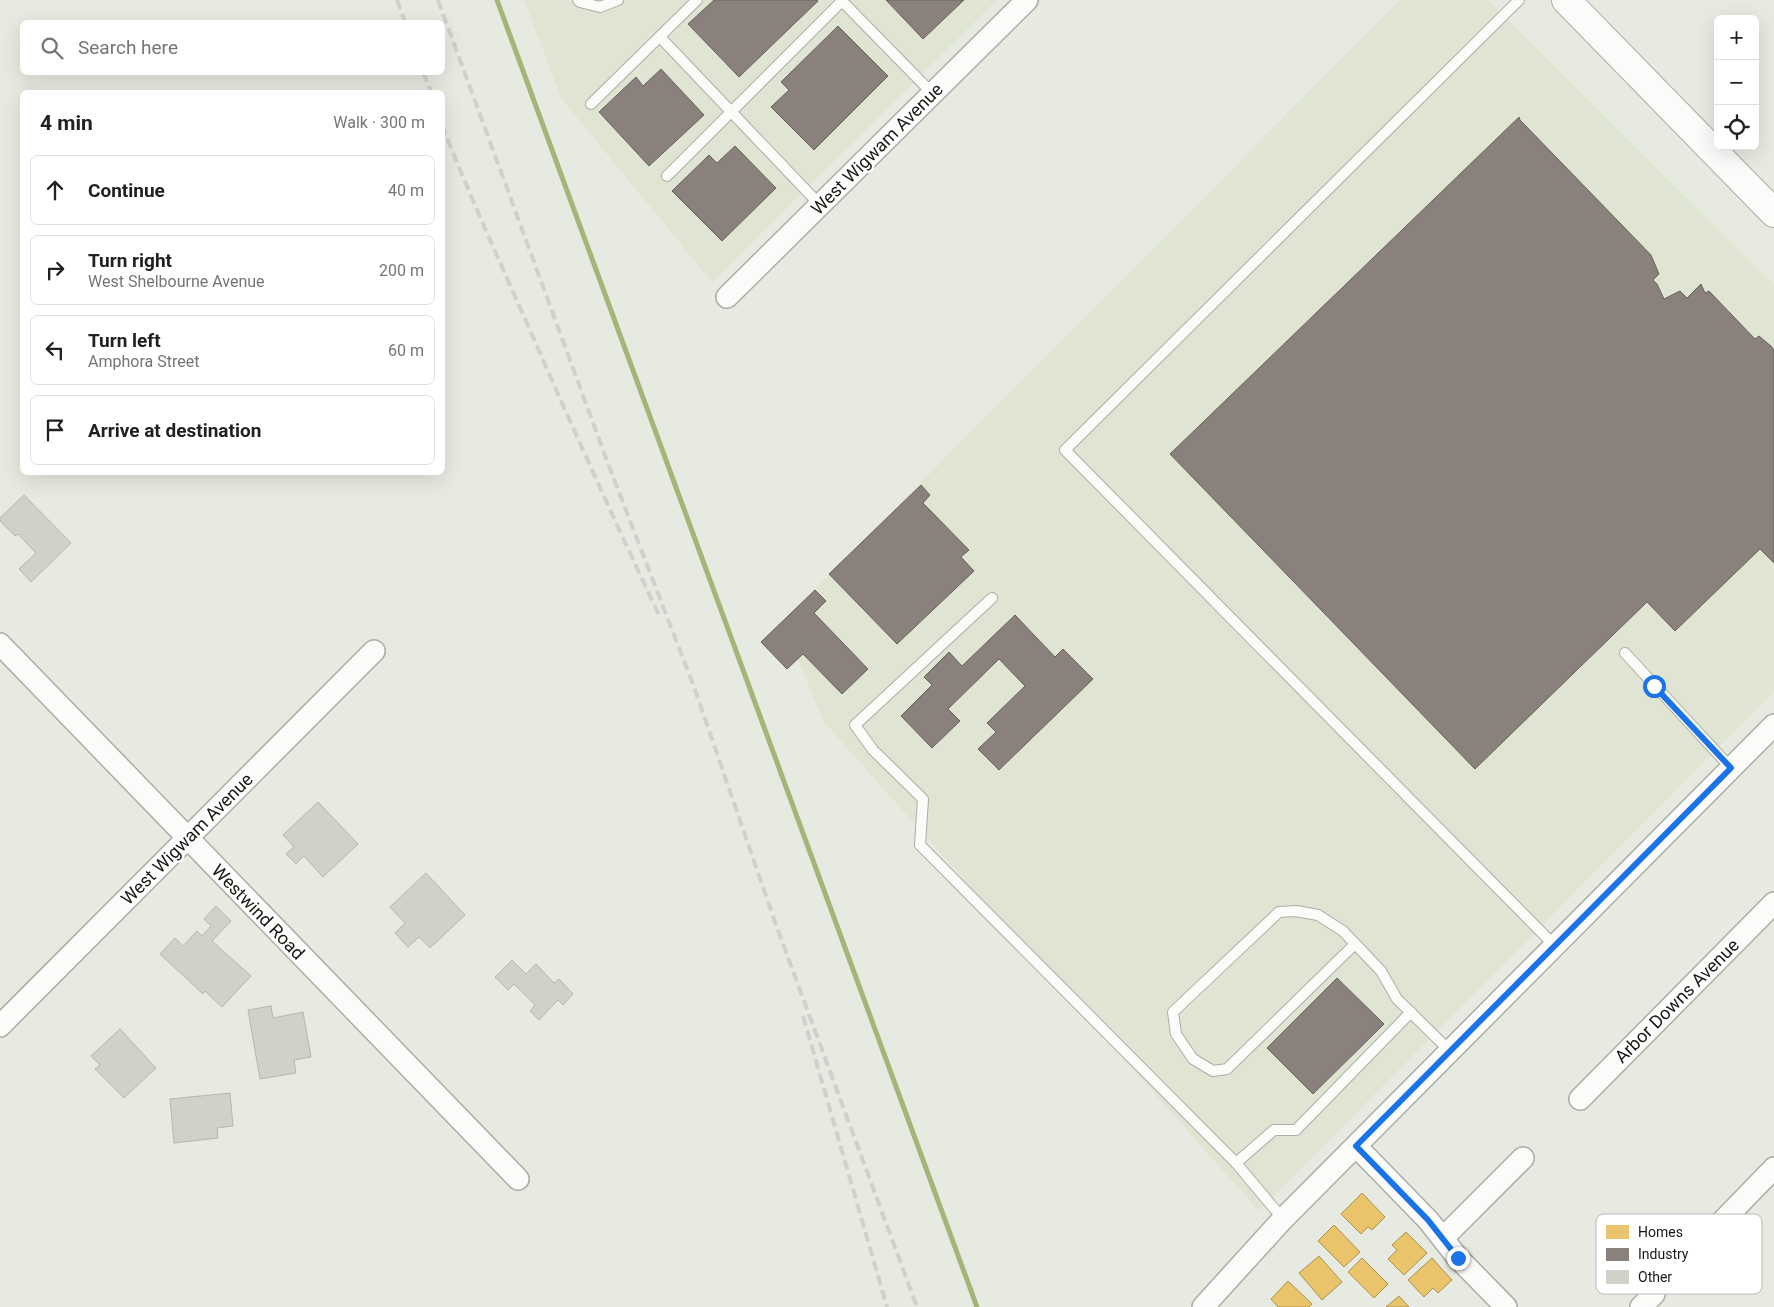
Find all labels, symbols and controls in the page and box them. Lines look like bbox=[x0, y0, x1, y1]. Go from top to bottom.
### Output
map controls bbox=[1714, 15, 1759, 150]
button: + bbox=[1714, 15, 1759, 60]
search box bbox=[20, 20, 445, 75]
icon: search bbox=[38, 34, 66, 62]
text: Search here bbox=[78, 36, 178, 59]
button: − bbox=[1714, 60, 1759, 105]
street label: West Wigwam Avenue bbox=[806, 78, 947, 219]
button: locate bbox=[1714, 105, 1759, 150]
text: 4 min bbox=[40, 111, 93, 135]
text: Walk · 300 m bbox=[333, 113, 425, 132]
icon: ahead bbox=[41, 176, 69, 204]
text: Continue bbox=[88, 179, 165, 202]
text: 40 m bbox=[388, 181, 424, 200]
text: Turn right bbox=[88, 249, 172, 272]
icon: right bbox=[41, 256, 69, 284]
text: 200 m bbox=[379, 261, 424, 280]
text: West Shelbourne Avenue bbox=[88, 272, 265, 291]
text: Turn left bbox=[88, 329, 161, 352]
icon: left bbox=[41, 336, 69, 364]
text: 60 m bbox=[388, 341, 424, 360]
text: Amphora Street bbox=[88, 352, 199, 371]
icon: arrive bbox=[41, 416, 69, 444]
text: Arrive at destination bbox=[88, 419, 261, 442]
route start bbox=[1643, 675, 1666, 698]
street label: West Wigwam Avenue bbox=[116, 768, 257, 909]
street label: Westwind Road bbox=[208, 860, 309, 964]
street label: Arbor Downs Avenue bbox=[1610, 934, 1743, 1067]
legend bbox=[1596, 1214, 1762, 1294]
text: Homes bbox=[1638, 1224, 1683, 1240]
text: Industry bbox=[1638, 1246, 1689, 1262]
route end bbox=[1447, 1247, 1470, 1270]
text: Other bbox=[1638, 1269, 1672, 1285]

